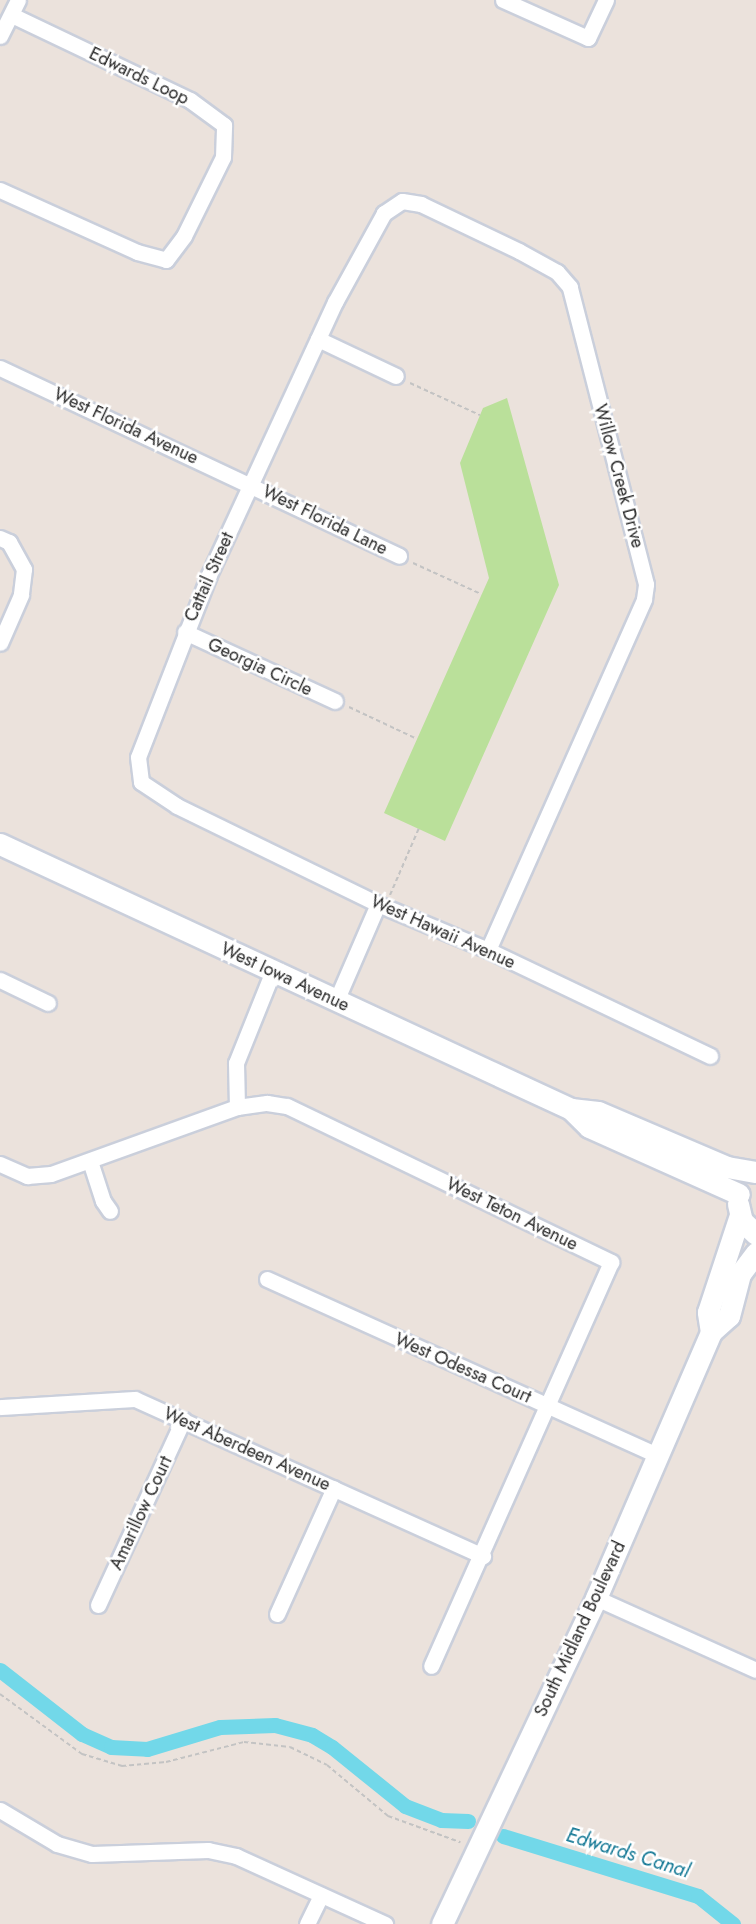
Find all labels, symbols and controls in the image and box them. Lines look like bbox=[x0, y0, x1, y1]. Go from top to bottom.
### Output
street label: Edwards Loop bbox=[86, 43, 192, 109]
street label: West Florida Avenue bbox=[50, 383, 202, 469]
street label: Willow Creek Drive bbox=[589, 402, 649, 550]
street label: West Florida Lane bbox=[259, 480, 391, 560]
street label: Cattail Street bbox=[180, 529, 238, 625]
street label: Georgia Circle bbox=[204, 633, 316, 701]
street label: West Hawaii Avenue bbox=[367, 890, 519, 974]
street label: West Iowa Avenue bbox=[217, 938, 353, 1016]
street label: West Teton Avenue bbox=[443, 1173, 581, 1255]
street label: West Odessa Court bbox=[391, 1328, 535, 1408]
street label: West Aberdeen Avenue bbox=[160, 1403, 334, 1495]
street label: Amarillow Court bbox=[105, 1453, 177, 1573]
street label: South Midland Boulevard bbox=[530, 1538, 630, 1720]
water label: Edwards Canal bbox=[563, 1823, 693, 1883]

